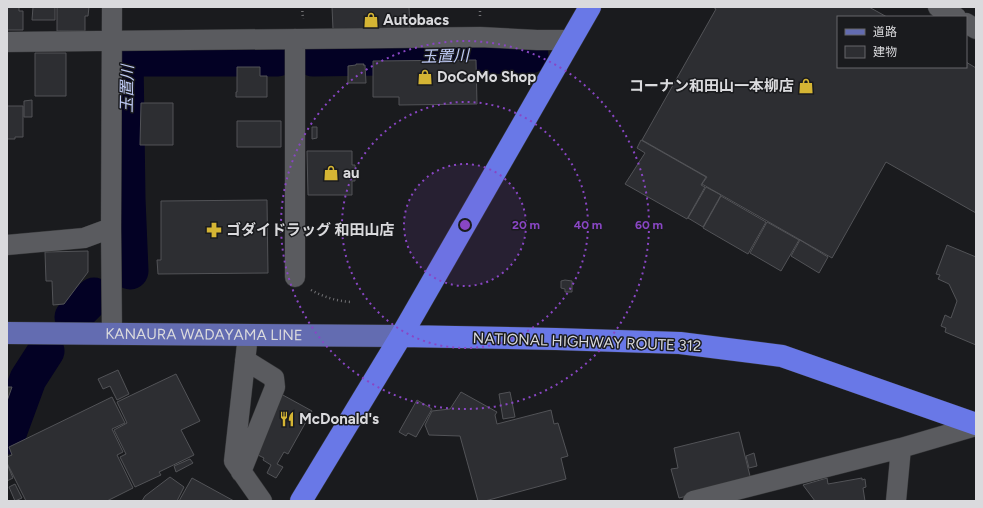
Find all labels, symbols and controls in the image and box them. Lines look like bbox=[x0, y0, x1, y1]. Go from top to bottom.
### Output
shop icon: Autobacs bbox=[362, 11, 380, 29]
place label: Autobacs bbox=[383, 11, 449, 29]
legend bbox=[837, 16, 967, 68]
text: 道路 bbox=[873, 25, 897, 39]
text: 建物 bbox=[873, 45, 897, 59]
water label: 玉置川 bbox=[421, 46, 471, 66]
water label: 玉置川 bbox=[117, 63, 137, 113]
shop icon: DoCoMo Shop bbox=[416, 68, 434, 86]
place label: DoCoMo Shop bbox=[437, 68, 536, 86]
place label: コーナン和田山一本柳店 bbox=[629, 77, 794, 95]
shop icon: コーナン和田山一本柳店 bbox=[797, 77, 815, 95]
shop icon: au bbox=[322, 164, 340, 182]
place label: au bbox=[343, 164, 360, 182]
centre of rings bbox=[458, 218, 472, 232]
text: 20 m bbox=[512, 218, 540, 232]
text: 40 m bbox=[574, 218, 602, 232]
text: 60 m bbox=[635, 218, 663, 232]
pharmacy icon: ゴダイドラッグ 和田山店 bbox=[205, 221, 223, 239]
place label: ゴダイドラッグ 和田山店 bbox=[226, 221, 395, 239]
street label: KANAURA WADAYAMA LINE bbox=[105, 325, 303, 344]
street label: NATIONAL HIGHWAY ROUTE 312 bbox=[472, 329, 702, 355]
restaurant icon: McDonald's bbox=[278, 410, 296, 428]
place label: McDonald's bbox=[299, 410, 379, 428]

